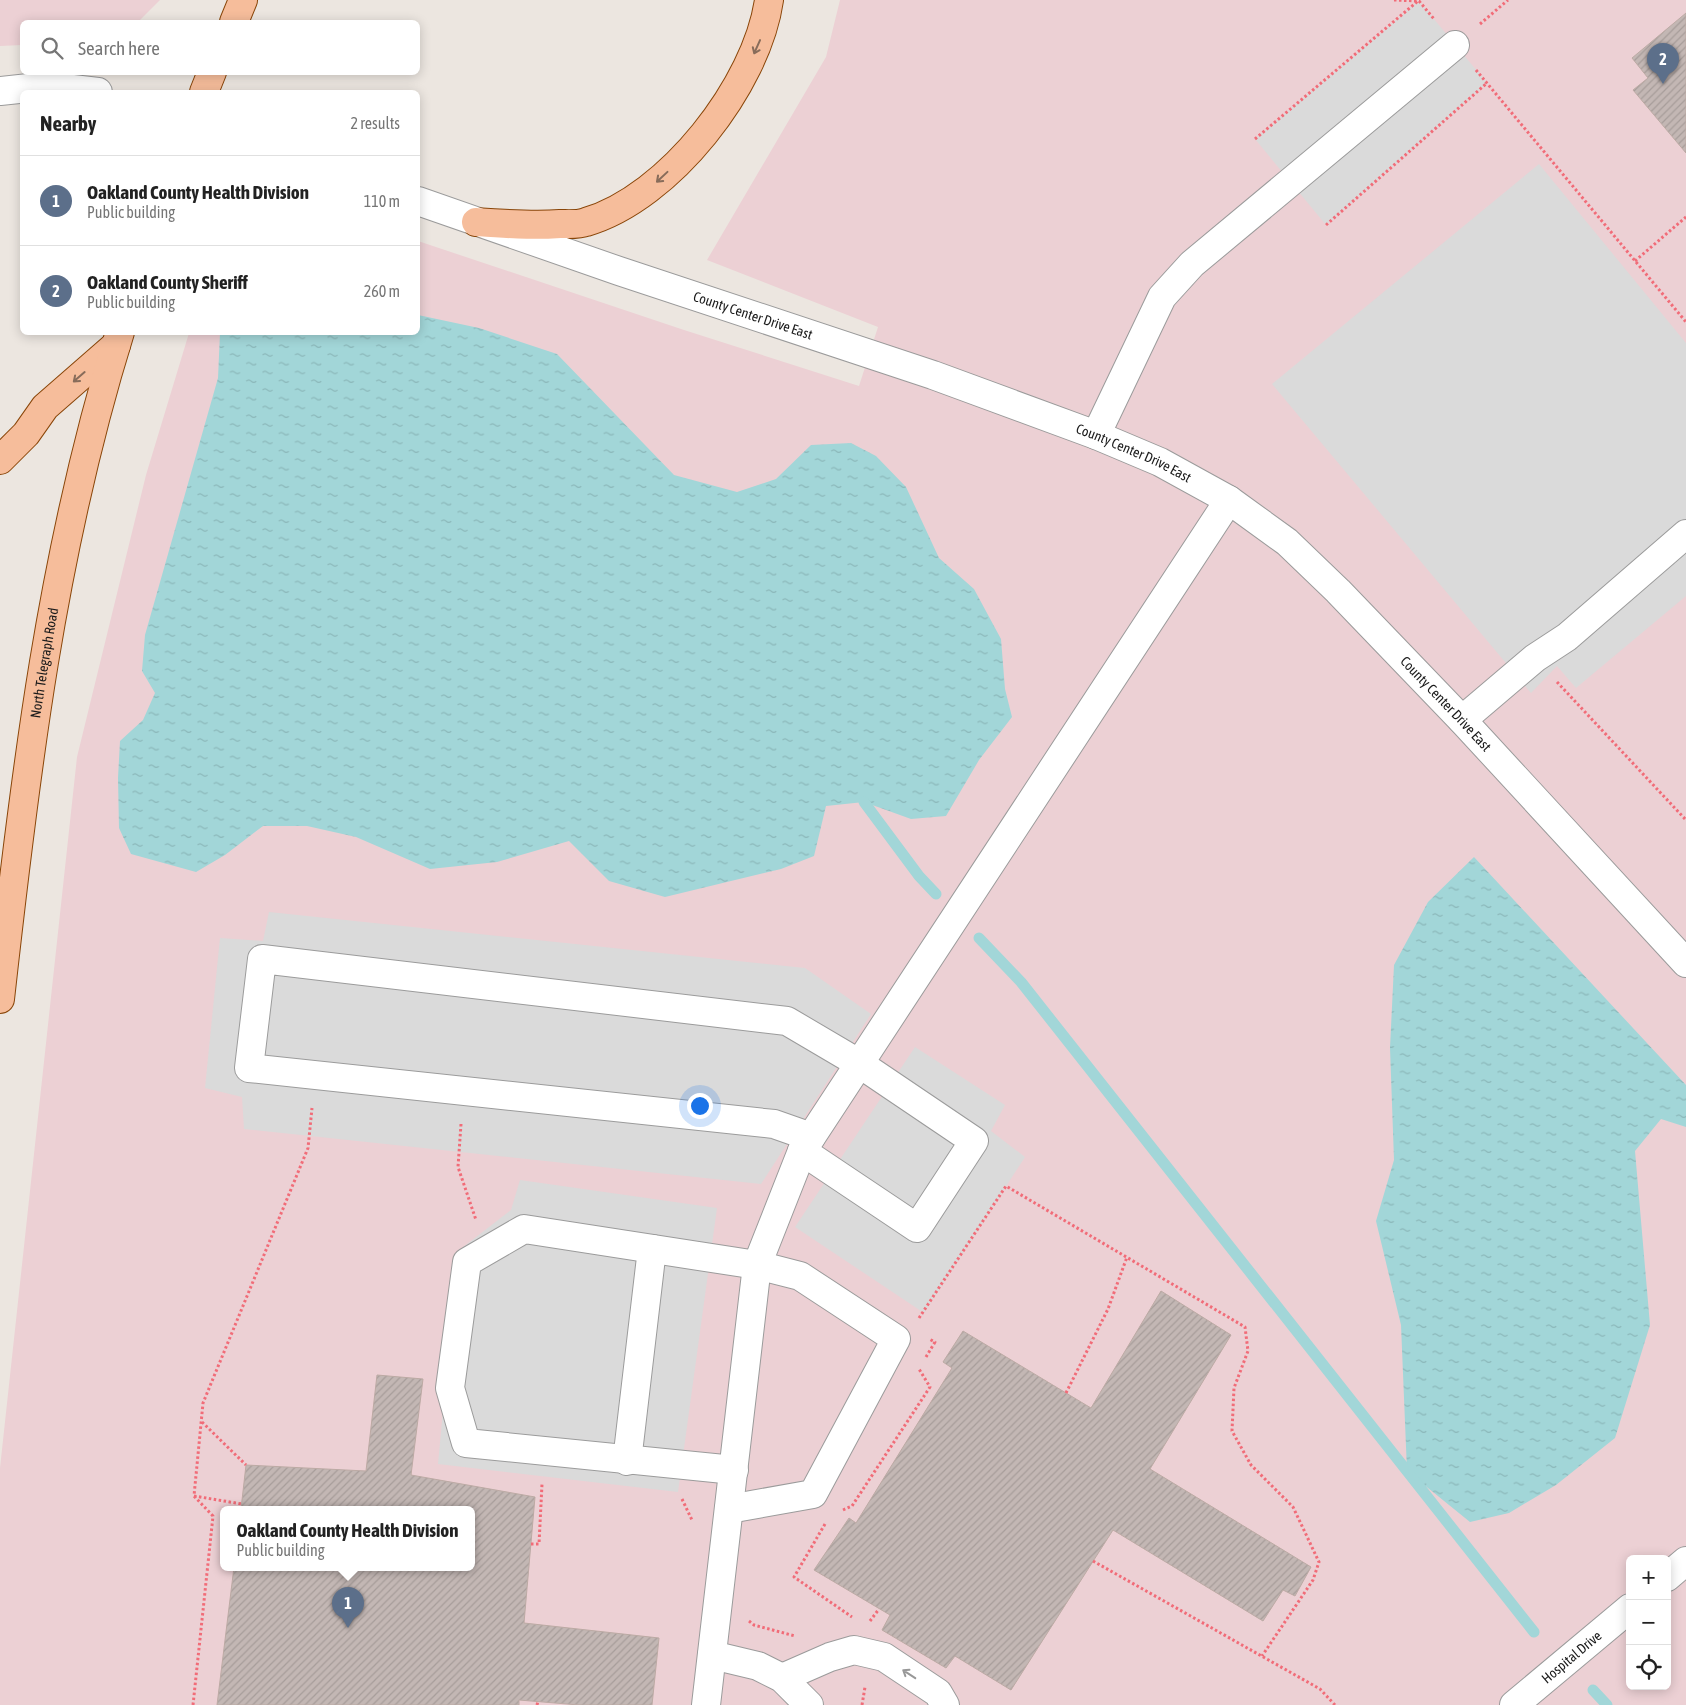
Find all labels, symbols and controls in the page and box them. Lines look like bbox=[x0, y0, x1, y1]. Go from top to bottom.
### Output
search box bbox=[20, 20, 420, 75]
icon: search bbox=[38, 34, 66, 62]
text: Search here bbox=[78, 37, 160, 59]
one-way arrow bbox=[751, 39, 761, 54]
pin: 2 bbox=[1647, 43, 1679, 84]
text: Nearby bbox=[40, 111, 96, 135]
text: 2 results bbox=[350, 114, 400, 132]
one-way arrow bbox=[655, 171, 668, 183]
text: Oakland County Health Division bbox=[87, 181, 309, 203]
text: 1 bbox=[52, 192, 60, 210]
text: 110 m bbox=[364, 192, 400, 210]
text: Public building bbox=[87, 203, 175, 221]
text: Oakland County Sheriff bbox=[87, 271, 248, 293]
text: 2 bbox=[52, 282, 60, 300]
text: 260 m bbox=[364, 282, 400, 300]
street label: County Center Drive East bbox=[691, 288, 815, 343]
text: Public building bbox=[87, 293, 175, 311]
one-way arrow bbox=[73, 371, 86, 383]
street label: County Center Drive East bbox=[1074, 420, 1194, 486]
street label: North Telegraph Road bbox=[27, 606, 61, 719]
street label: County Center Drive East bbox=[1397, 653, 1495, 754]
your location bbox=[687, 1093, 713, 1119]
popup bbox=[220, 1506, 475, 1571]
text: Oakland County Health Division bbox=[236, 1519, 459, 1541]
text: Public building bbox=[236, 1541, 325, 1559]
map controls bbox=[1626, 1555, 1671, 1690]
button: + bbox=[1626, 1555, 1671, 1600]
pin: 1 bbox=[332, 1587, 364, 1628]
button: − bbox=[1626, 1600, 1671, 1645]
street label: Hospital Drive bbox=[1538, 1627, 1605, 1686]
button: locate bbox=[1626, 1645, 1671, 1690]
one-way arrow bbox=[902, 1669, 916, 1679]

